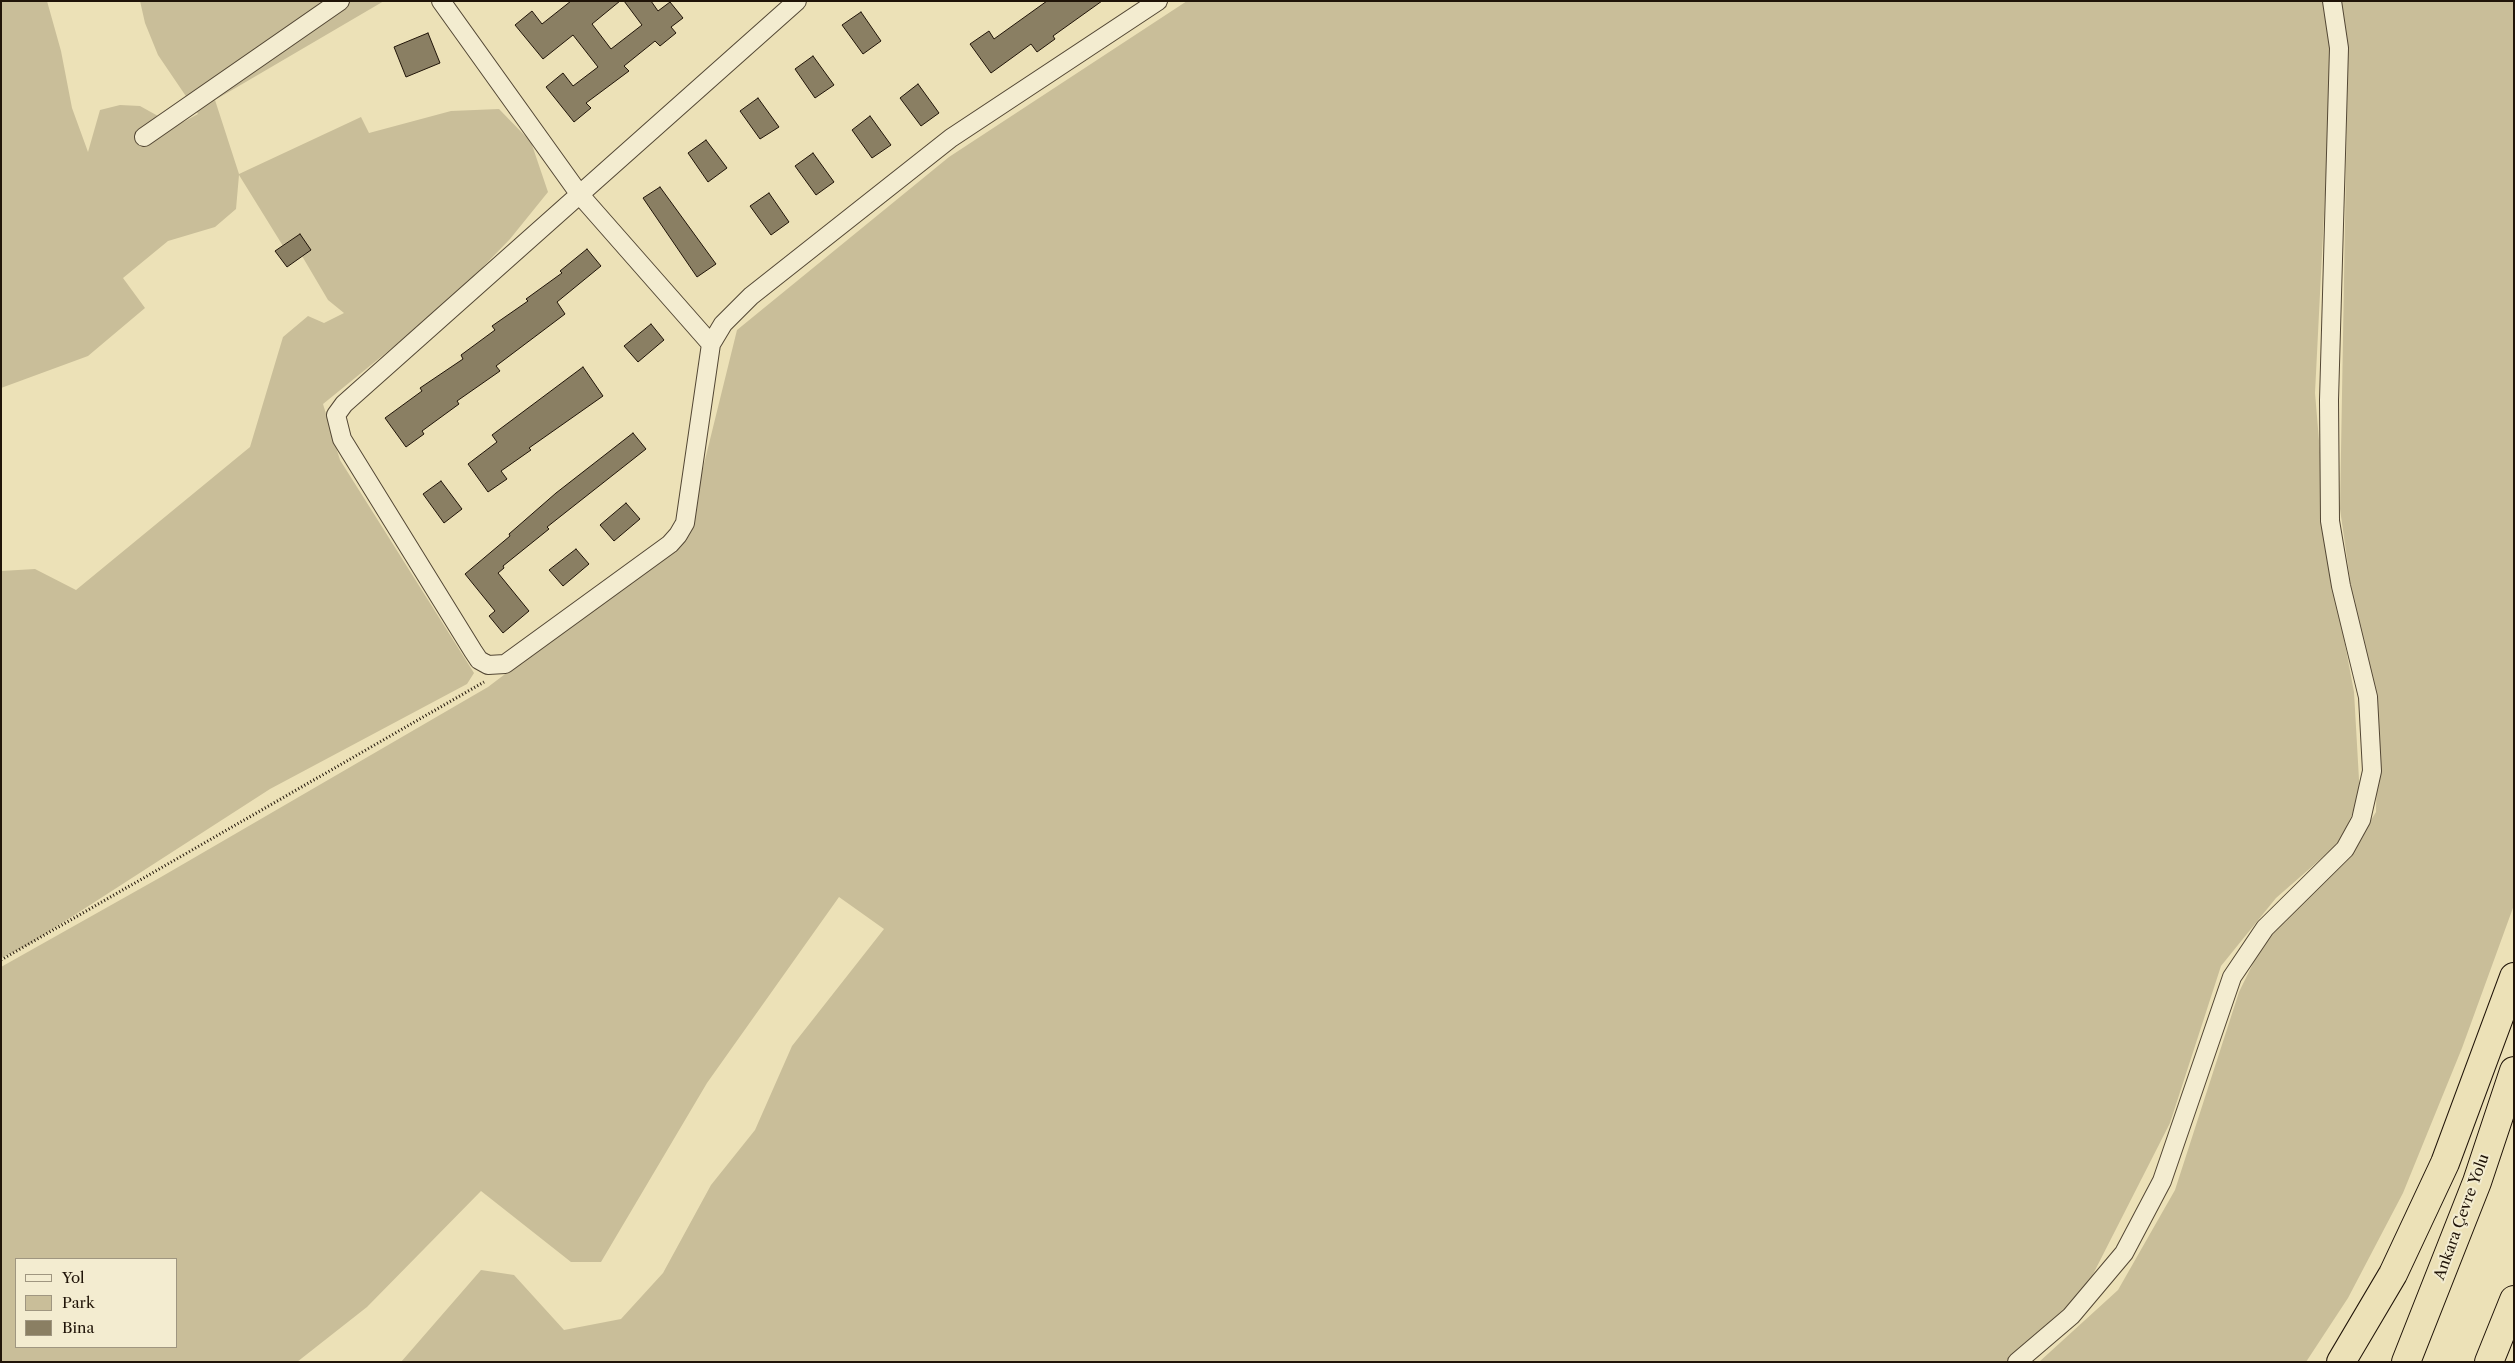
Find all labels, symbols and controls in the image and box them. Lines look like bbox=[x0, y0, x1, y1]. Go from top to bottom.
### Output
street label: Ankara Çevre Yolu bbox=[2431, 1151, 2493, 1283]
legend bbox=[15, 1258, 178, 1348]
text: Yol bbox=[62, 1268, 85, 1287]
text: Park bbox=[62, 1293, 95, 1312]
text: Bina bbox=[62, 1318, 94, 1337]

